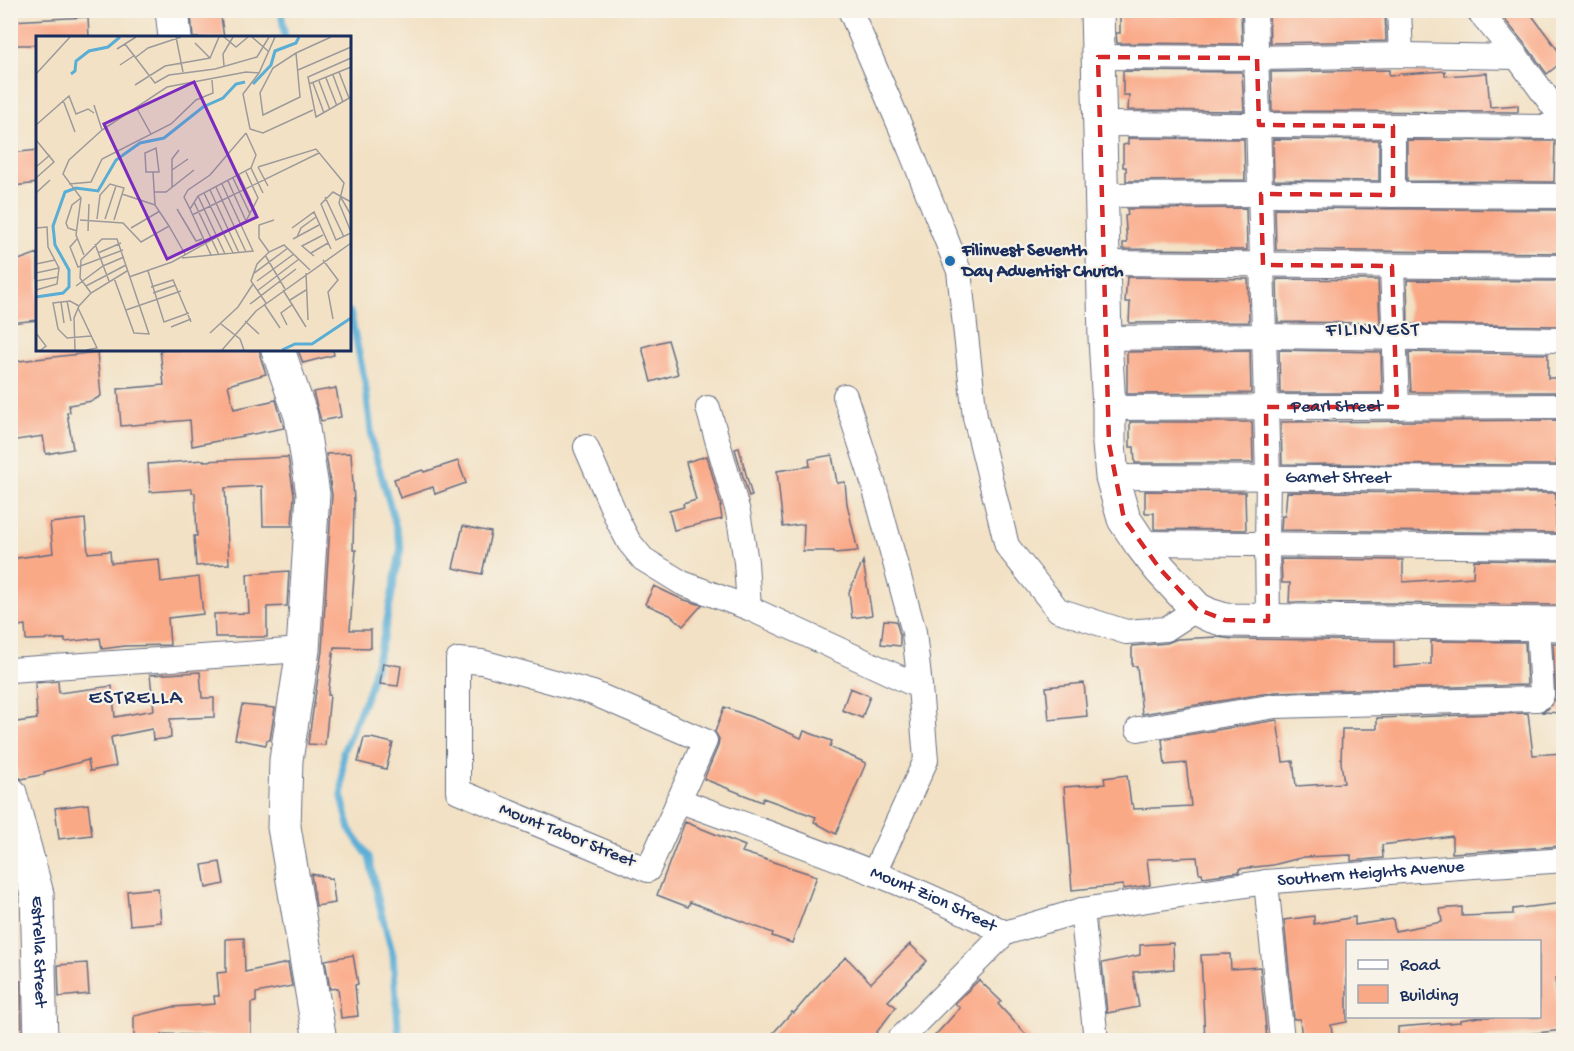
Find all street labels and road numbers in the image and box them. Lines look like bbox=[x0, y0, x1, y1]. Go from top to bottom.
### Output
street label: Pearl Street bbox=[1290, 396, 1385, 418]
street label: Garnet Street bbox=[1285, 467, 1392, 489]
street label: Mount Tabor Street bbox=[496, 799, 640, 873]
street label: Southern Heights Avenue bbox=[1276, 856, 1466, 891]
street label: Mount Zion Street bbox=[867, 862, 1001, 938]
street label: Estrella Street bbox=[27, 896, 51, 1009]

